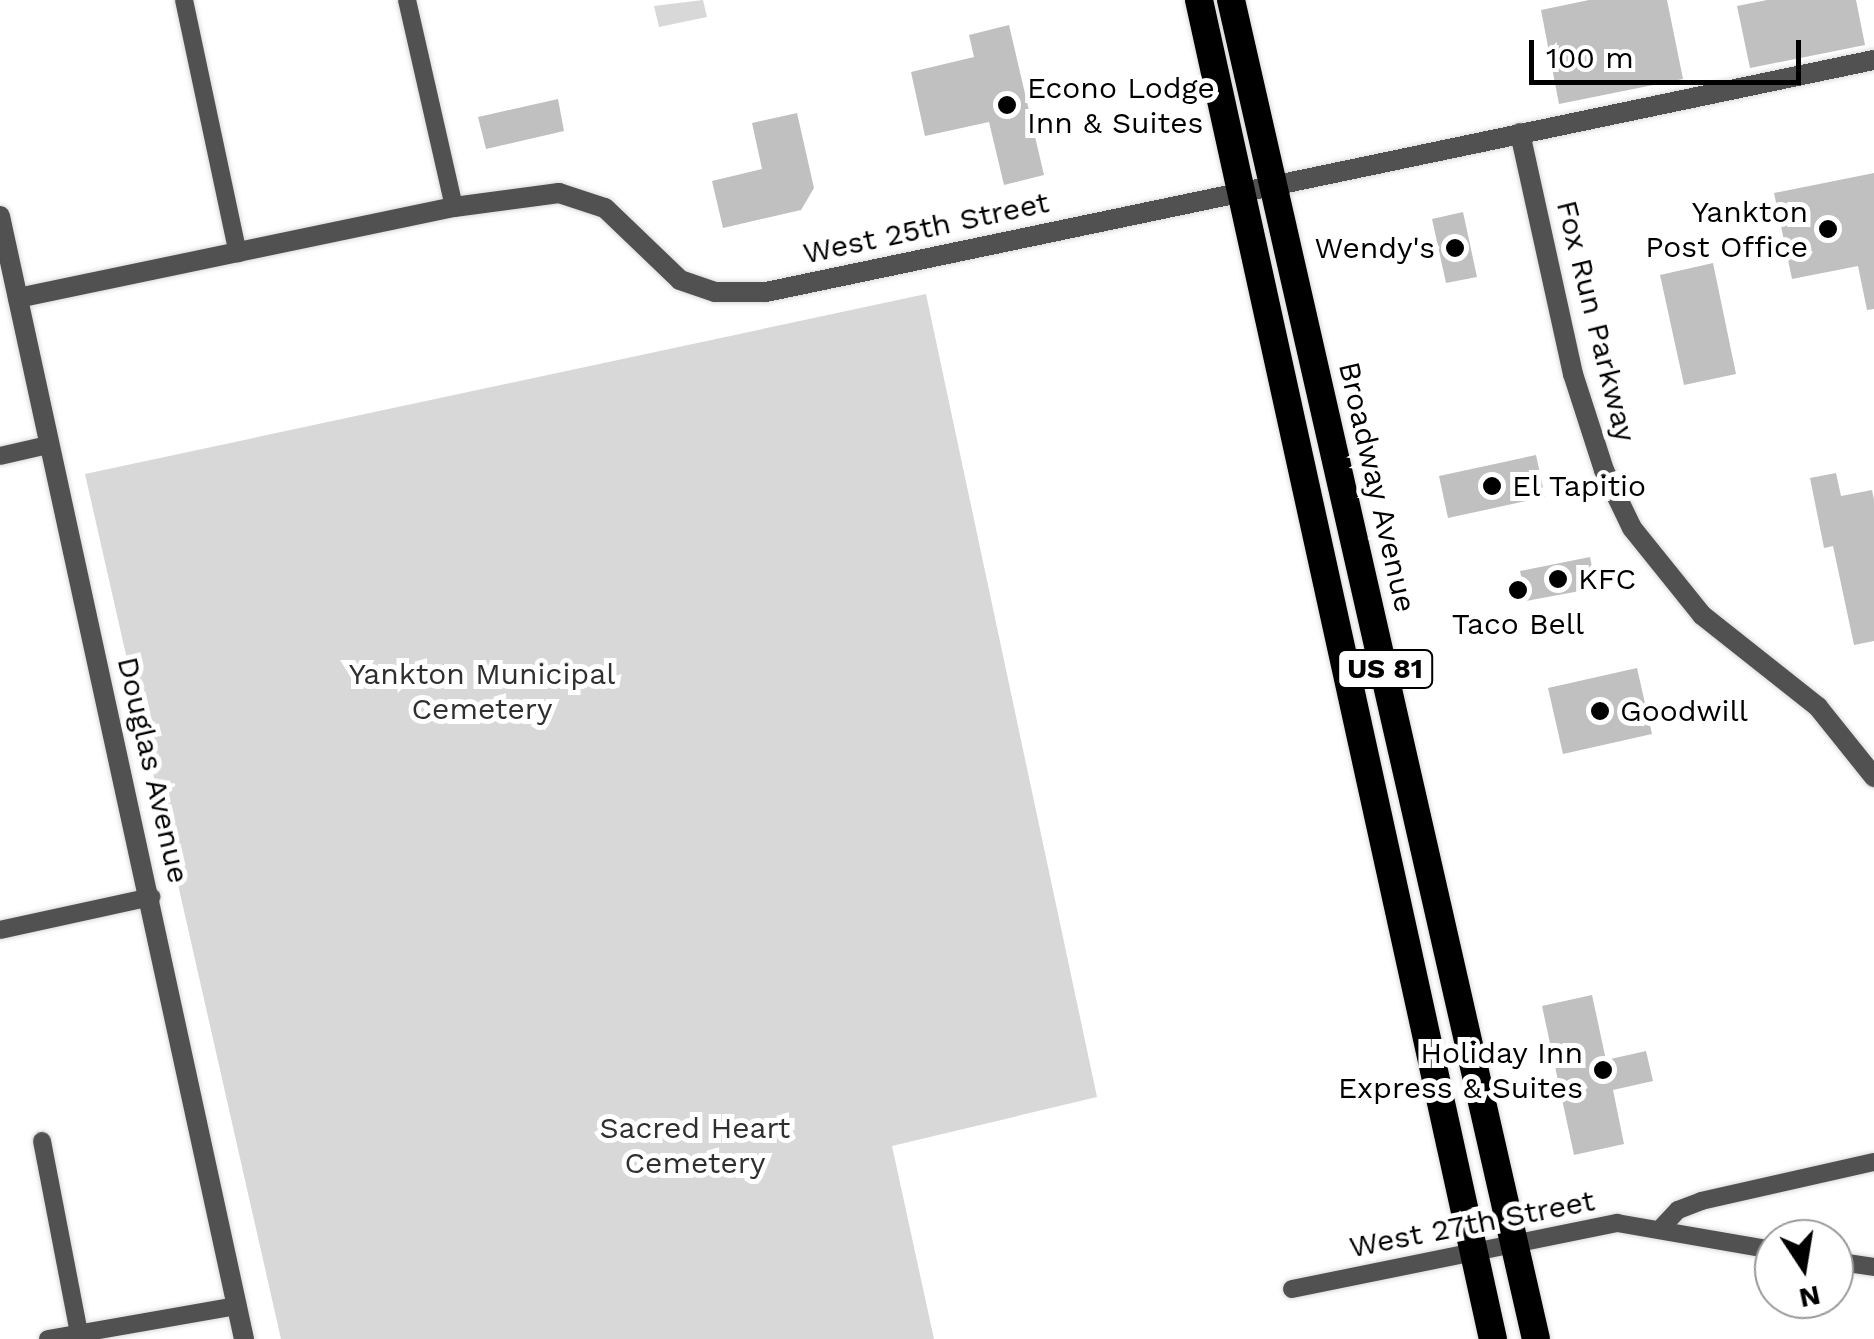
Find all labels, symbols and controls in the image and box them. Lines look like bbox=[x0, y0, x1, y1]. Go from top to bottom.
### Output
scale bar bbox=[1534, 20, 1806, 82]
text: 100 m bbox=[1546, 40, 1634, 75]
place label: Econo Lodge Inn & Suites bbox=[1027, 70, 1215, 140]
marker: Econo Lodge Inn & Suites bbox=[996, 94, 1018, 116]
street label: West 25th Street bbox=[800, 184, 1052, 272]
place label: Yankton Post Office bbox=[1645, 194, 1808, 264]
street label: Fox Run Parkway bbox=[1549, 196, 1643, 446]
marker: Yankton Post Office bbox=[1817, 218, 1839, 240]
place label: Wendy's bbox=[1315, 230, 1435, 266]
marker: Wendy's bbox=[1444, 237, 1466, 259]
street label: Broadway Avenue bbox=[1330, 357, 1424, 617]
place label: El Tapitio bbox=[1512, 468, 1648, 504]
marker: El Tapitio bbox=[1481, 475, 1503, 497]
place label: KFC bbox=[1578, 561, 1636, 597]
marker: KFC bbox=[1547, 568, 1569, 590]
marker: Taco Bell bbox=[1507, 579, 1529, 601]
place label: Taco Bell bbox=[1452, 606, 1584, 642]
road number: US 81 bbox=[1335, 646, 1435, 692]
street label: Douglas Avenue bbox=[109, 653, 197, 887]
park label: Yankton Municipal Cemetery bbox=[349, 656, 615, 726]
place label: Goodwill bbox=[1620, 693, 1748, 729]
marker: Goodwill bbox=[1589, 700, 1611, 722]
place label: Holiday Inn Express & Suites bbox=[1338, 1035, 1583, 1106]
marker: Holiday Inn Express & Suites bbox=[1592, 1059, 1614, 1081]
park label: Sacred Heart Cemetery bbox=[600, 1110, 790, 1180]
street label: West 27th Street bbox=[1346, 1183, 1598, 1265]
north arrow bbox=[1754, 1219, 1854, 1319]
text: N bbox=[1796, 1279, 1824, 1315]

